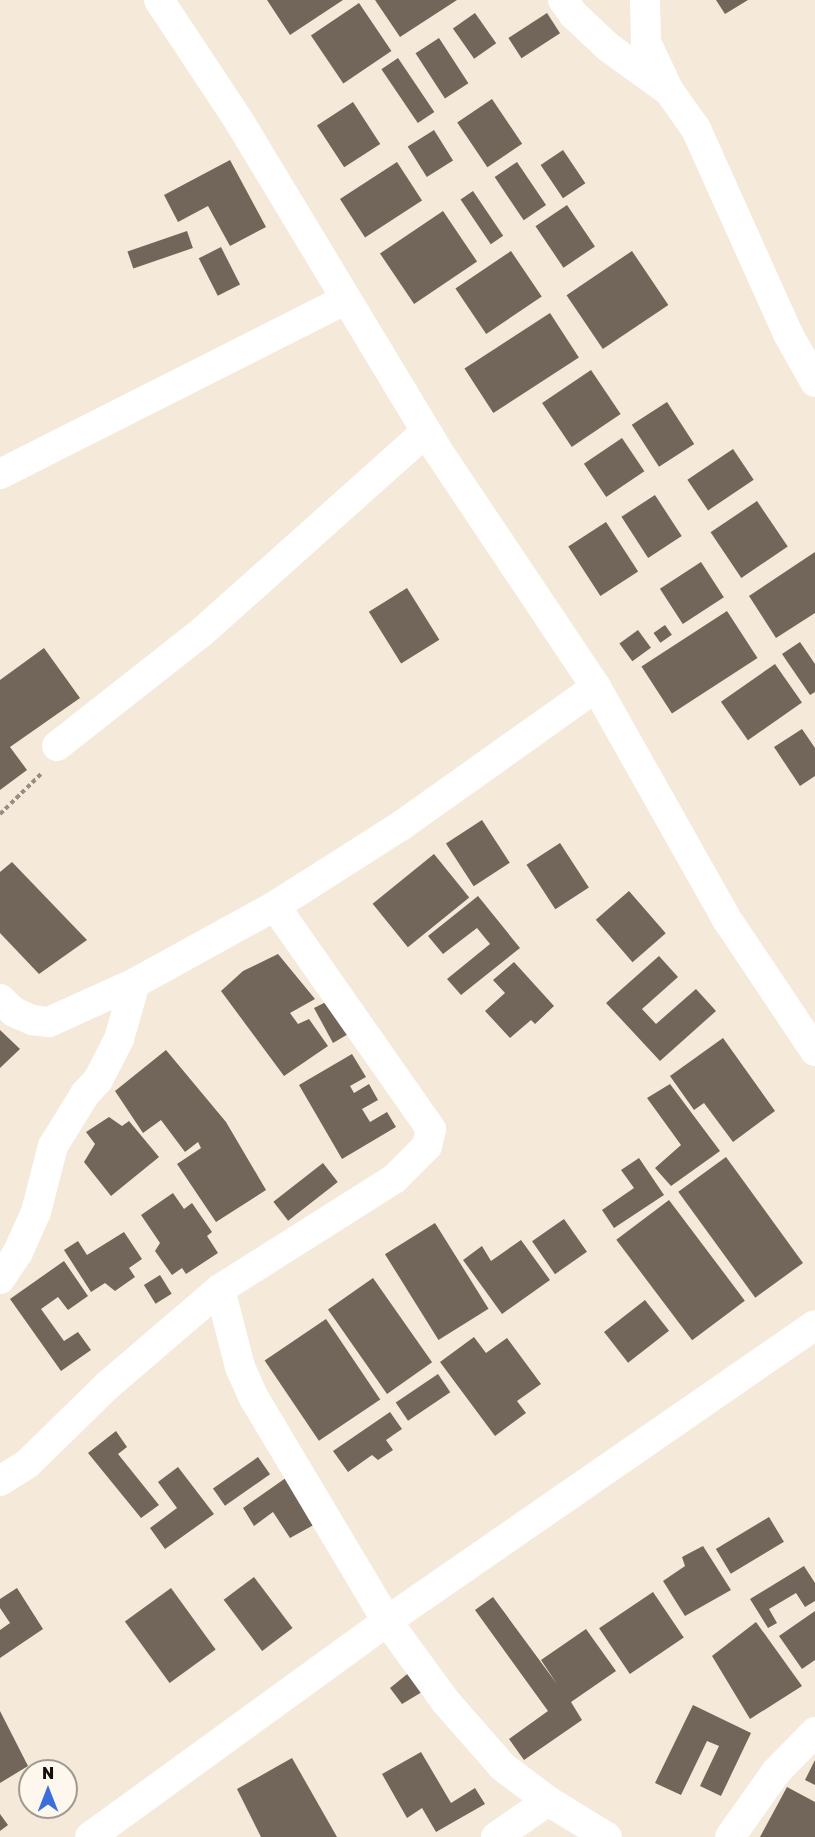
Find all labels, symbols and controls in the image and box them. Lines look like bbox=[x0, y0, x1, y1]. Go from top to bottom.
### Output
north arrow bbox=[18, 1759, 78, 1819]
text: N bbox=[42, 1763, 54, 1783]

